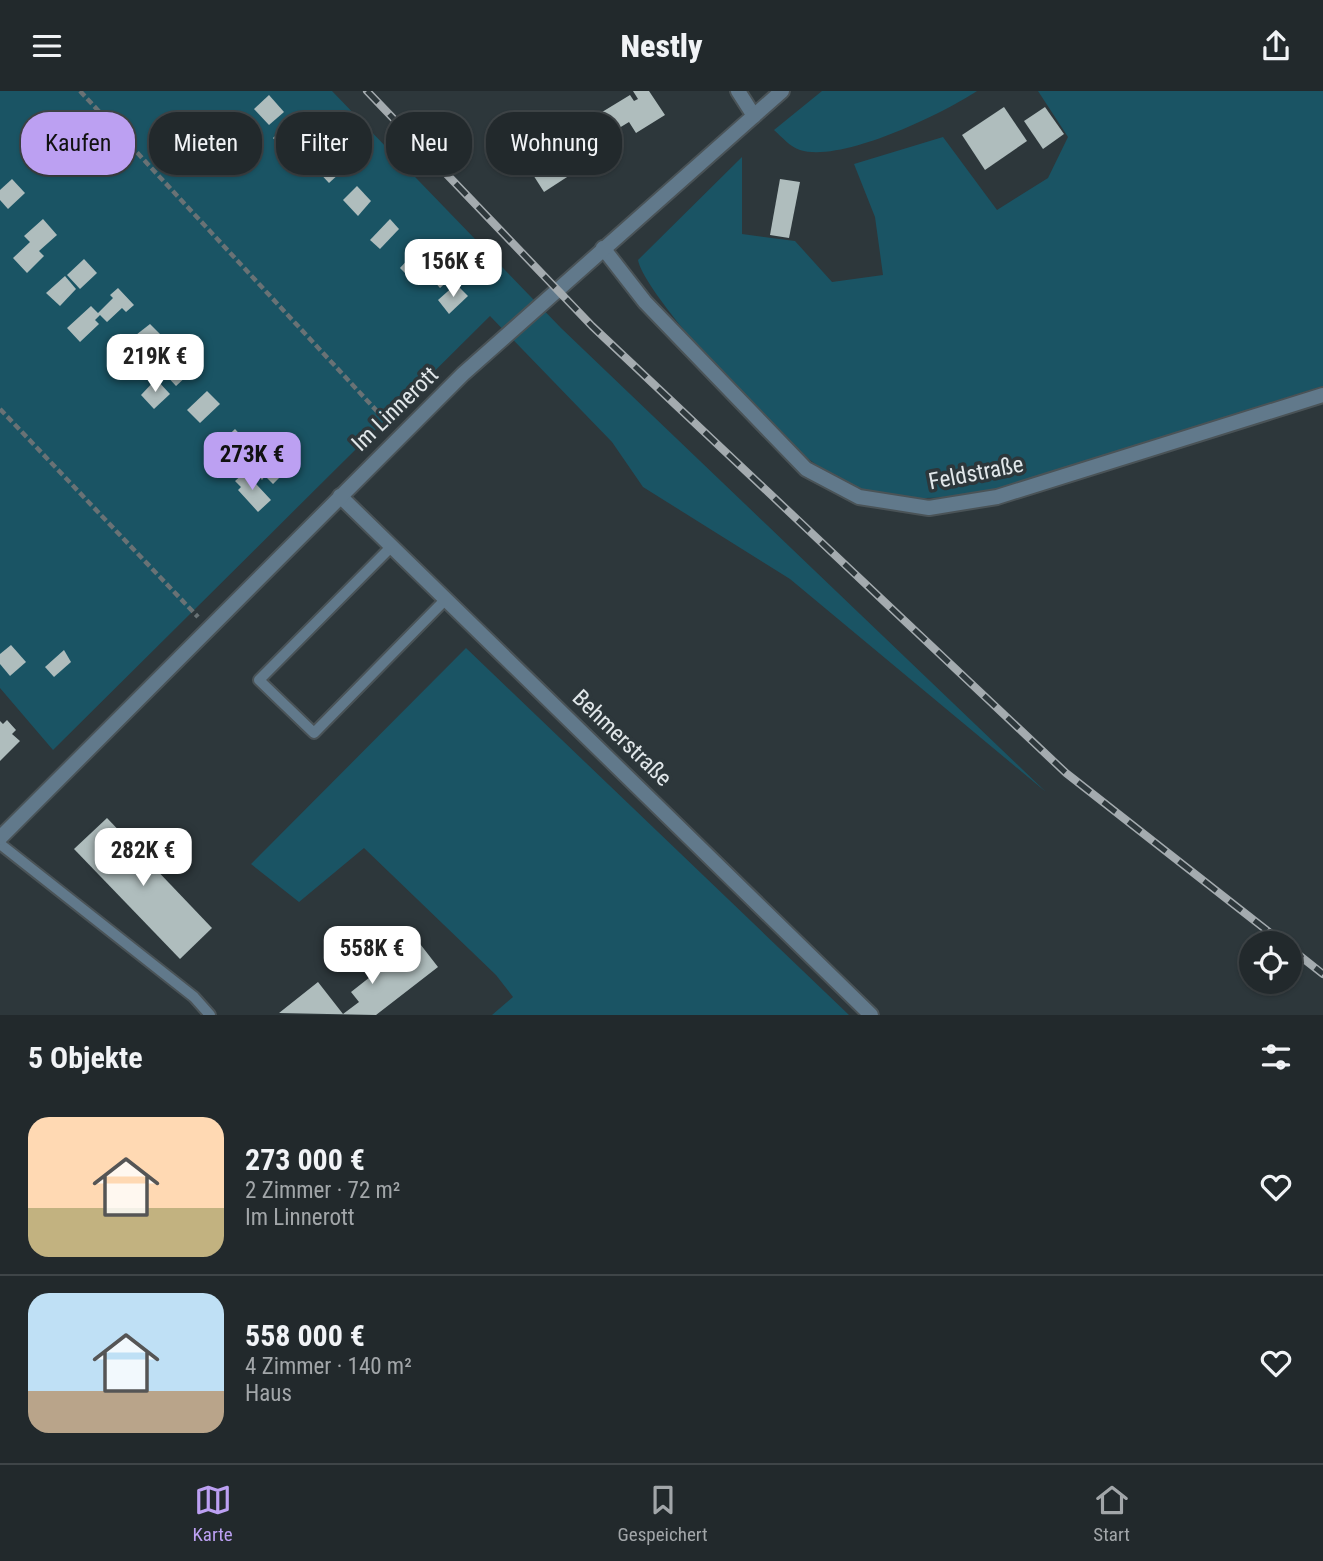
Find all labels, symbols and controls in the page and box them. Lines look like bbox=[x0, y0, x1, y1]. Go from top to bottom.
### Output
icon: menu bbox=[28, 27, 66, 65]
text: Nestly bbox=[620, 27, 703, 65]
icon: share bbox=[1257, 27, 1295, 65]
chip: Kaufen bbox=[21, 112, 135, 175]
chip: Mieten bbox=[149, 112, 262, 175]
chip: Filter bbox=[276, 112, 372, 175]
chip: Neu bbox=[386, 112, 472, 175]
chip: Wohnung bbox=[486, 112, 622, 175]
pin: 156K € bbox=[396, 239, 510, 299]
text: 156K € bbox=[421, 248, 485, 275]
pin: 219K € bbox=[98, 335, 212, 394]
text: 219K € bbox=[123, 343, 187, 370]
street label: Im Linnerott bbox=[346, 361, 444, 457]
pin: 273K € bbox=[195, 433, 309, 492]
text: 273K € bbox=[220, 441, 284, 468]
street label: Feldstraße bbox=[926, 451, 1026, 495]
street label: Behmerstraße bbox=[567, 684, 677, 792]
pin: 282K € bbox=[86, 829, 200, 888]
text: 282K € bbox=[111, 837, 175, 864]
pin: 558K € bbox=[315, 927, 429, 986]
map controls bbox=[1239, 931, 1302, 994]
button: locate bbox=[1239, 931, 1302, 994]
text: 558K € bbox=[340, 935, 404, 962]
icon: filters bbox=[1257, 1038, 1295, 1076]
text: 5 Objekte bbox=[28, 1040, 143, 1075]
text: 273 000 € bbox=[245, 1142, 365, 1177]
icon: home bbox=[84, 1145, 168, 1229]
icon: heart bbox=[1257, 1168, 1295, 1206]
text: 2 Zimmer · 72 m² bbox=[245, 1177, 400, 1204]
text: Im Linnerott bbox=[245, 1204, 355, 1231]
text: 558 000 € bbox=[245, 1318, 365, 1353]
icon: home bbox=[84, 1321, 168, 1405]
icon: heart bbox=[1257, 1344, 1295, 1382]
text: 4 Zimmer · 140 m² bbox=[245, 1353, 412, 1380]
text: Haus bbox=[245, 1380, 292, 1407]
tab: Karte bbox=[192, 1481, 233, 1546]
tab: Gespeichert bbox=[618, 1481, 708, 1546]
tab: Start bbox=[1093, 1481, 1131, 1546]

